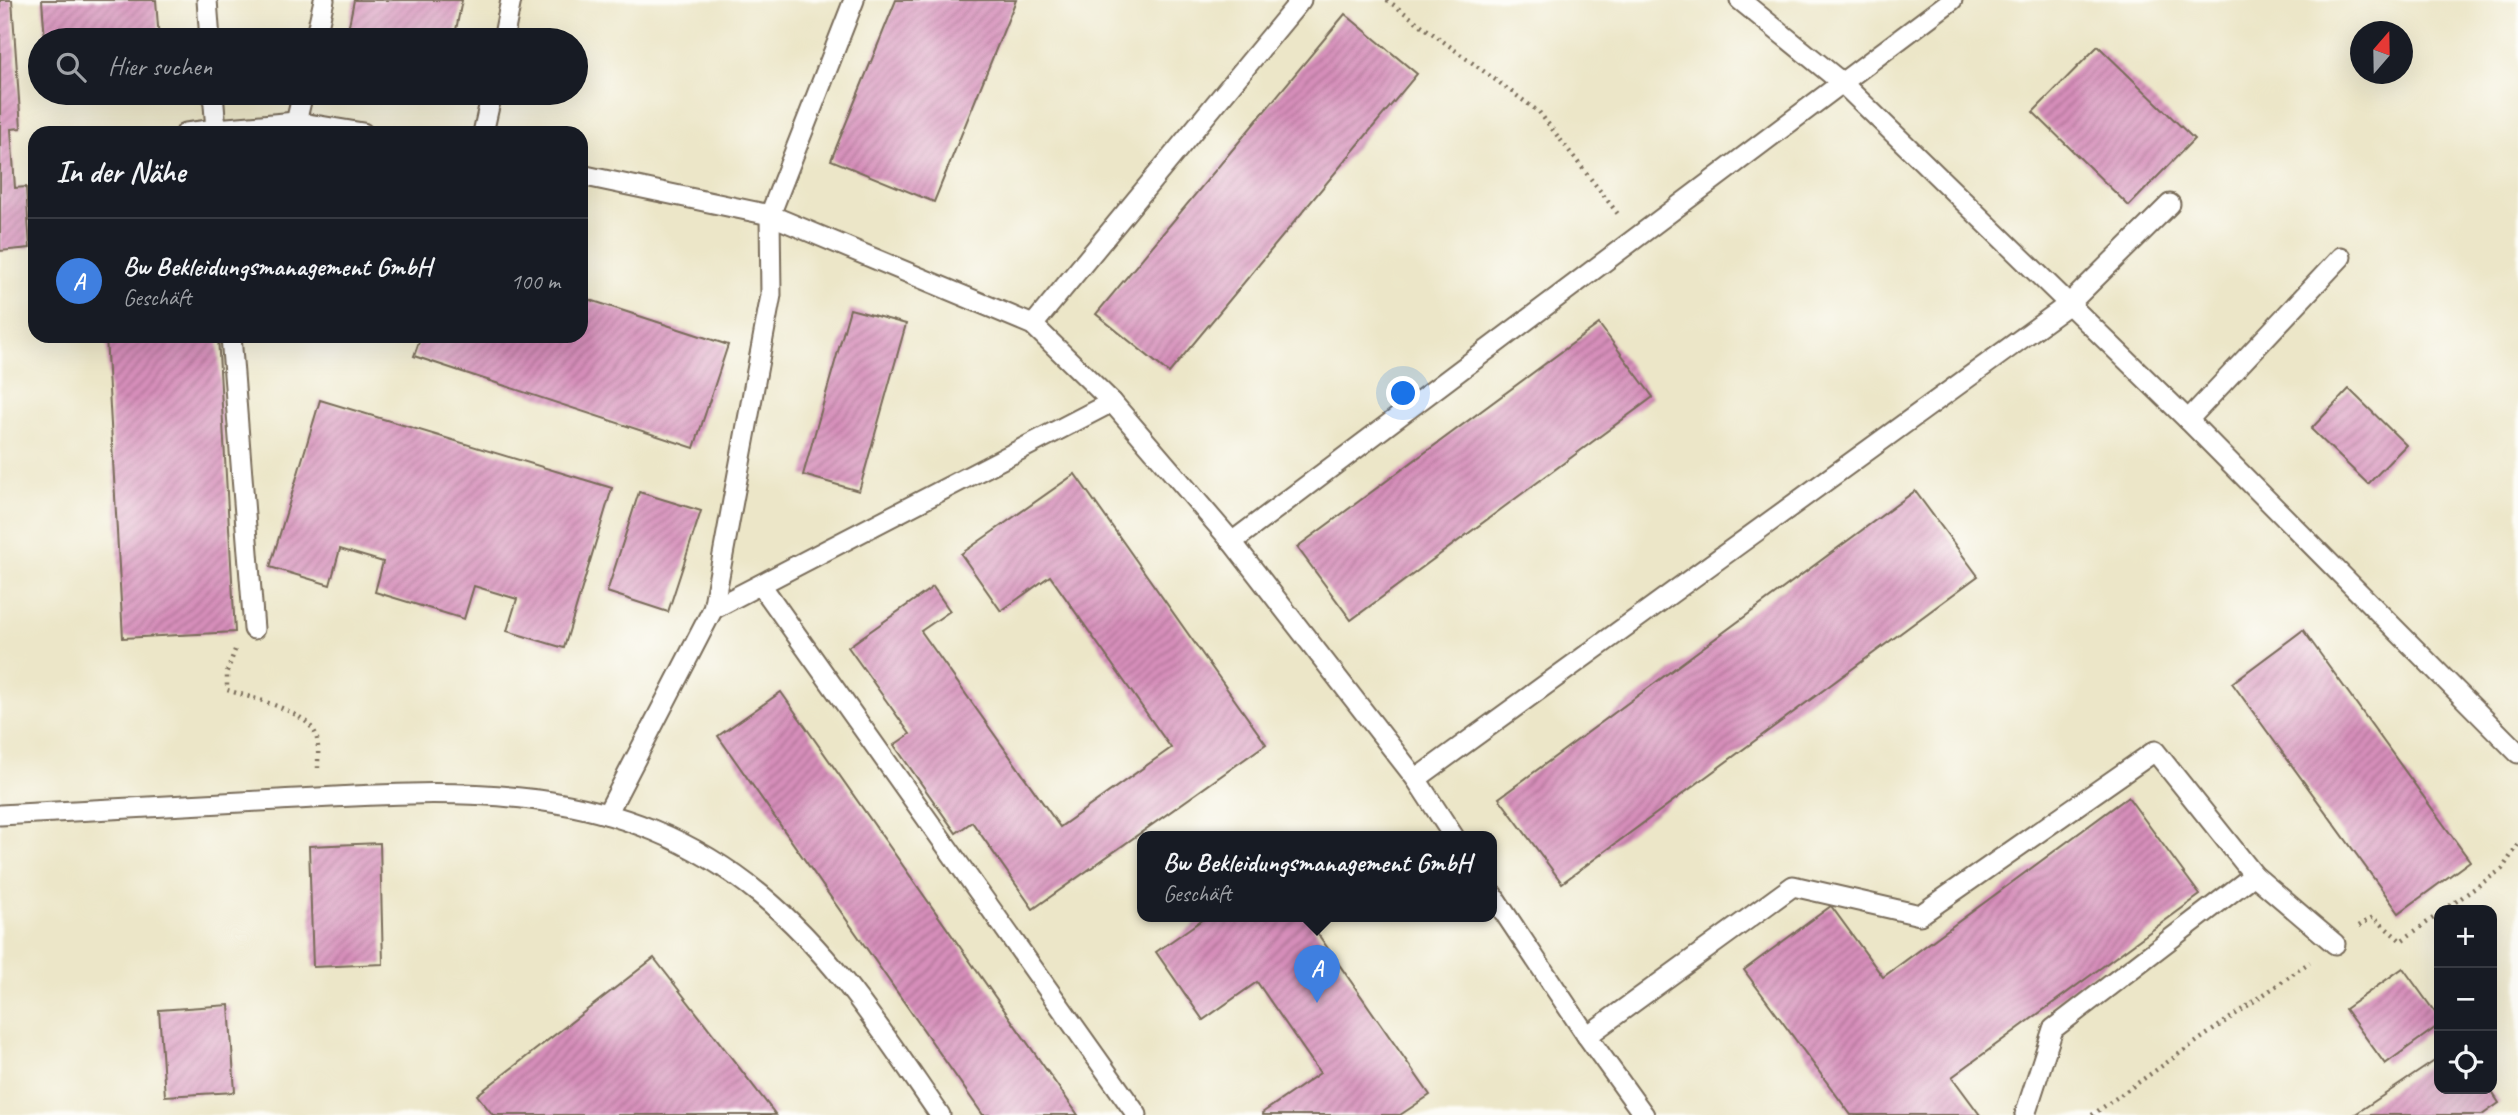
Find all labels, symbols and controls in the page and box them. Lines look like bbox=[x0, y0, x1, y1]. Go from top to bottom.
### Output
north arrow bbox=[2350, 21, 2413, 84]
search box bbox=[28, 28, 588, 105]
icon: search bbox=[52, 48, 90, 86]
text: Hier suchen bbox=[108, 50, 212, 83]
text: In der Nähe bbox=[56, 153, 185, 191]
text: Bw Bekleidungsmanagement GmbH bbox=[123, 250, 431, 283]
text: A bbox=[73, 267, 85, 296]
text: 100 m bbox=[511, 267, 560, 296]
text: Geschäft bbox=[123, 283, 191, 312]
your location bbox=[1386, 376, 1420, 410]
popup bbox=[1137, 831, 1497, 922]
text: Bw Bekleidungsmanagement GmbH bbox=[1163, 846, 1471, 879]
text: Geschäft bbox=[1163, 879, 1231, 908]
map controls bbox=[2434, 905, 2497, 1094]
button: + bbox=[2434, 905, 2497, 968]
pin: A bbox=[1294, 945, 1340, 1003]
button: − bbox=[2434, 968, 2497, 1031]
button: locate bbox=[2434, 1031, 2497, 1094]

